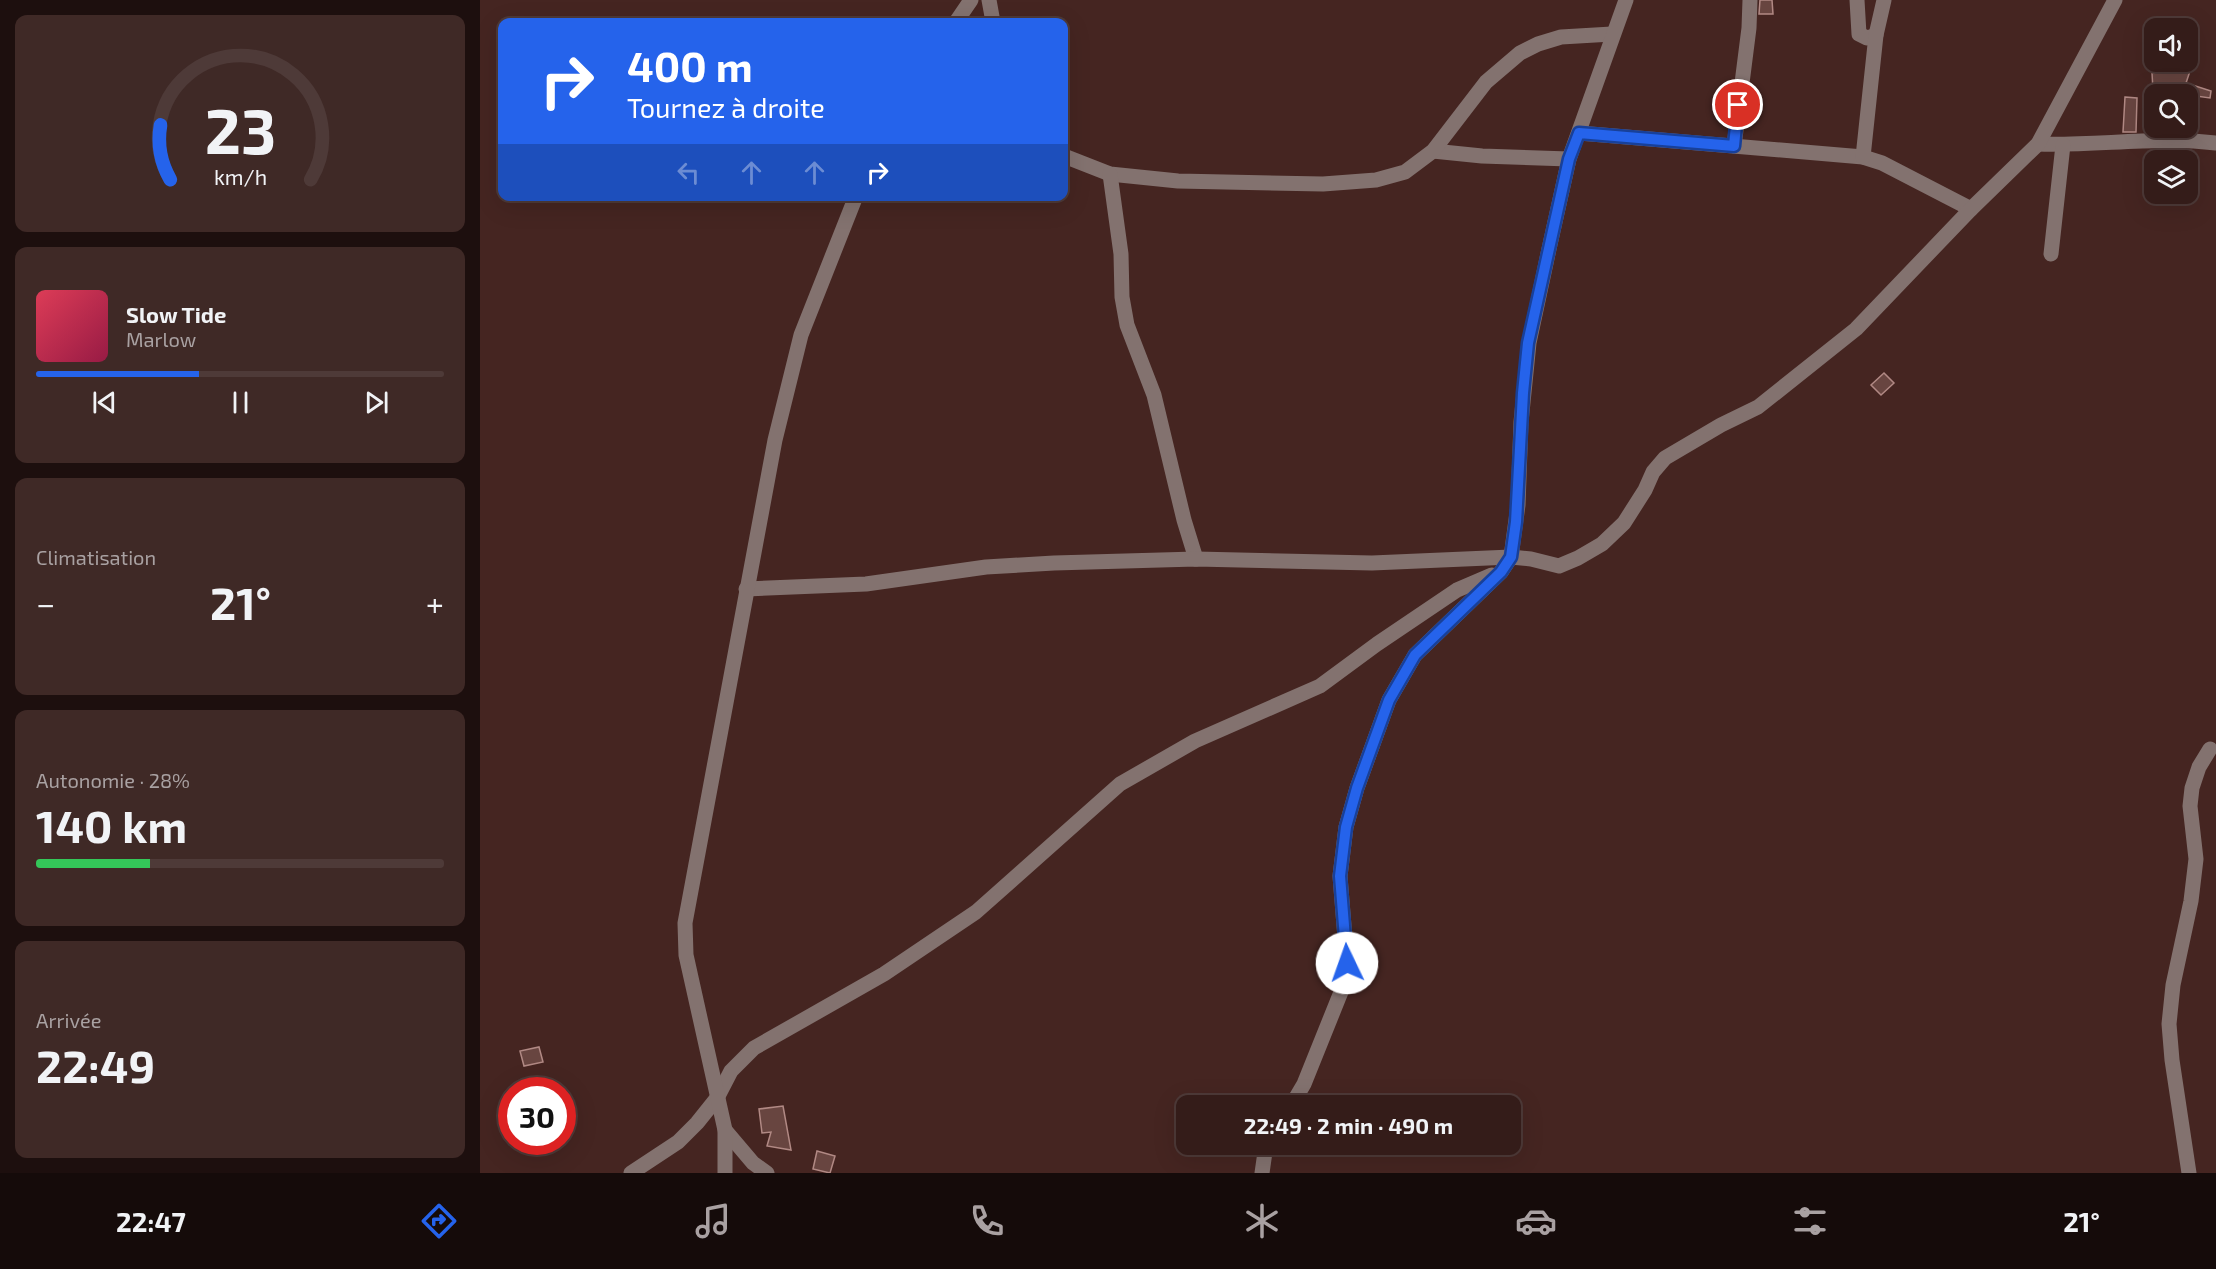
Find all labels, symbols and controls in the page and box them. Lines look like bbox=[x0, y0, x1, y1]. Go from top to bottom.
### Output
map controls bbox=[2144, 18, 2198, 204]
button: sound bbox=[2144, 18, 2198, 72]
text: 400 m bbox=[627, 40, 753, 90]
icon: right bbox=[528, 42, 606, 120]
pin bbox=[1712, 79, 1763, 130]
button: search bbox=[2144, 84, 2198, 138]
icon: arrive bbox=[1721, 88, 1754, 121]
text: Tournez à droite bbox=[627, 91, 825, 123]
text: 23 bbox=[204, 92, 276, 167]
button: layers bbox=[2144, 150, 2198, 204]
icon: left bbox=[672, 156, 705, 189]
icon: ahead bbox=[735, 156, 768, 189]
icon: ahead bbox=[798, 156, 831, 189]
icon: right bbox=[861, 156, 894, 189]
text: km/h bbox=[213, 165, 267, 190]
text: Slow Tide bbox=[126, 301, 226, 327]
text: Marlow bbox=[126, 327, 196, 351]
icon: previous bbox=[88, 386, 121, 419]
icon: pause bbox=[224, 386, 257, 419]
icon: next bbox=[360, 386, 393, 419]
text: Climatisation bbox=[36, 545, 156, 569]
text: 21° bbox=[210, 575, 271, 629]
text: − bbox=[36, 583, 55, 623]
text: + bbox=[426, 583, 444, 623]
text: Autonomie · 28% bbox=[36, 768, 190, 792]
text: 140 km bbox=[36, 798, 187, 852]
position arrow bbox=[1315, 931, 1379, 995]
text: Arrivée bbox=[36, 1008, 101, 1032]
text: 22:49 bbox=[36, 1038, 155, 1092]
speed limit sign: 30 bbox=[498, 1077, 576, 1155]
text: 22:49 · 2 min · 490 m bbox=[1244, 1112, 1453, 1138]
icon: directions bbox=[418, 1200, 460, 1242]
icon: music bbox=[692, 1200, 734, 1242]
icon: phone bbox=[966, 1200, 1008, 1242]
icon: climate bbox=[1241, 1200, 1283, 1242]
icon: car bbox=[1515, 1200, 1557, 1242]
icon: filters bbox=[1789, 1200, 1831, 1242]
text: 22:47 bbox=[116, 1205, 186, 1237]
text: 21° bbox=[2063, 1205, 2100, 1237]

